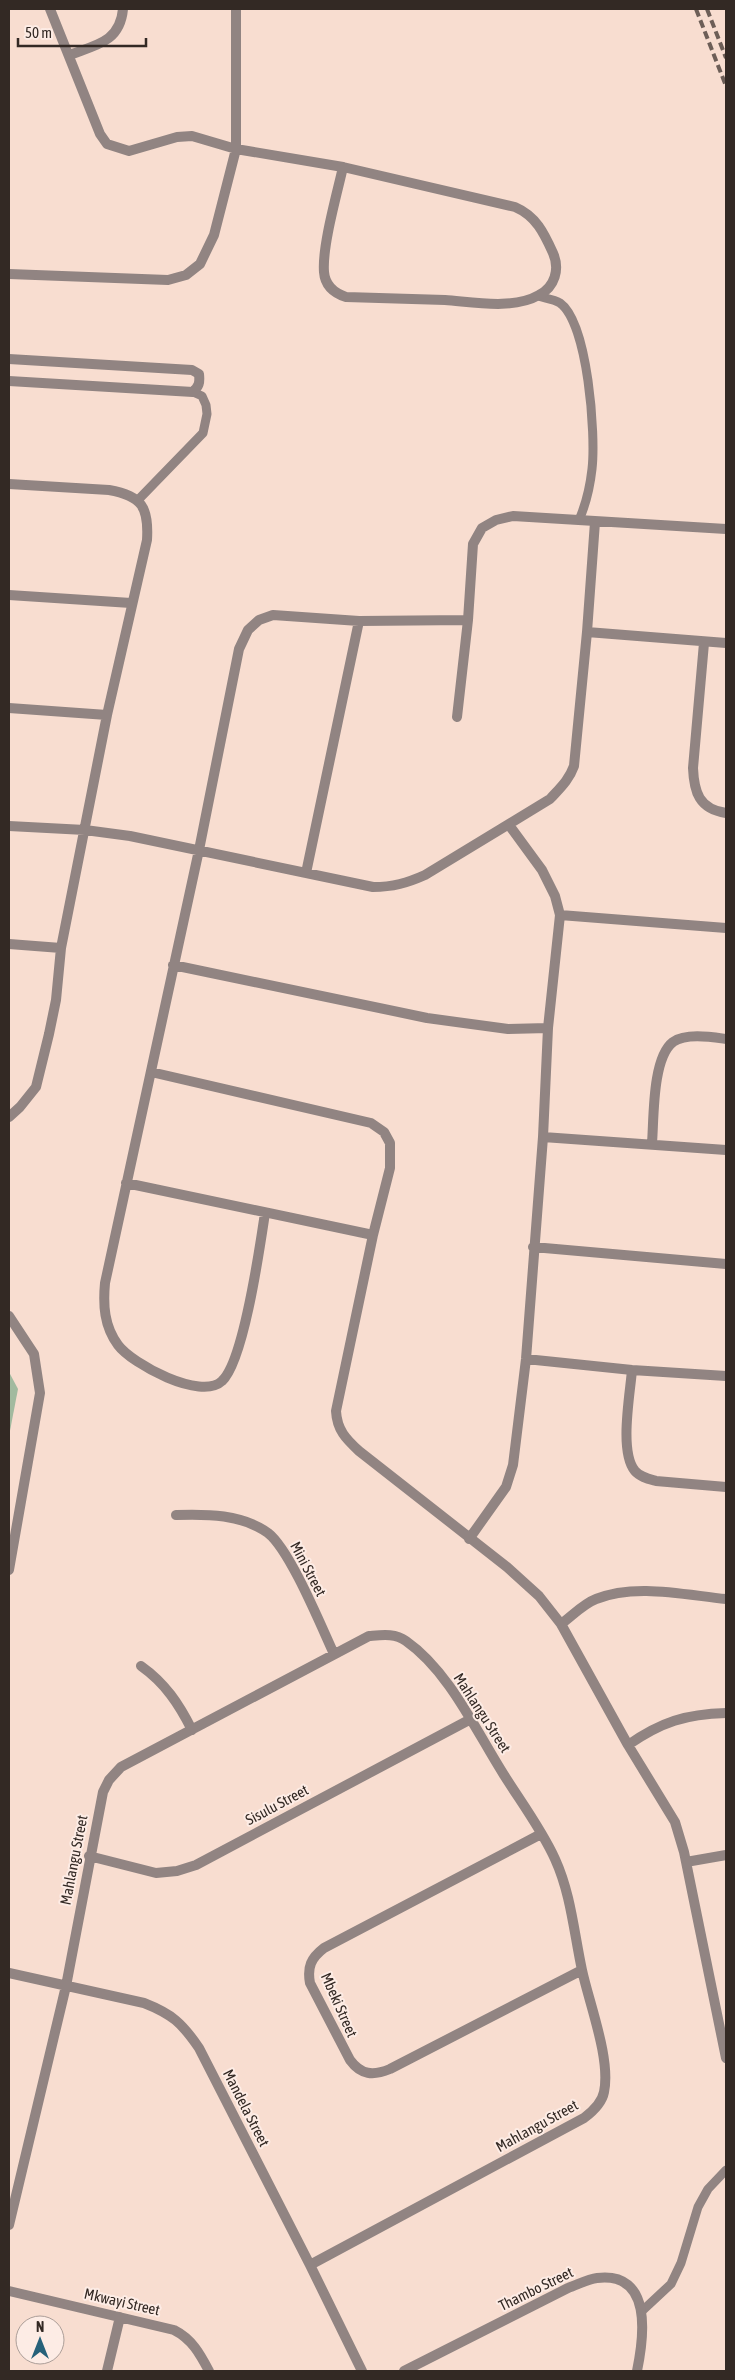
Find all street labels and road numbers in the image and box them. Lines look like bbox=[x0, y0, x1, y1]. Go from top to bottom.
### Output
street label: Mini Street bbox=[287, 1539, 330, 1599]
street label: Mahlangu Street bbox=[450, 1670, 514, 1756]
street label: Sisulu Street bbox=[243, 1781, 311, 1828]
street label: Mahlangu Street bbox=[56, 1814, 91, 1906]
street label: Mbeki Street bbox=[318, 1970, 361, 2040]
street label: Mandela Street bbox=[220, 2066, 273, 2149]
street label: Mahlangu Street bbox=[493, 2096, 581, 2155]
street label: Thambo Street bbox=[496, 2263, 576, 2314]
street label: Mkwayi Street bbox=[83, 2285, 162, 2318]

